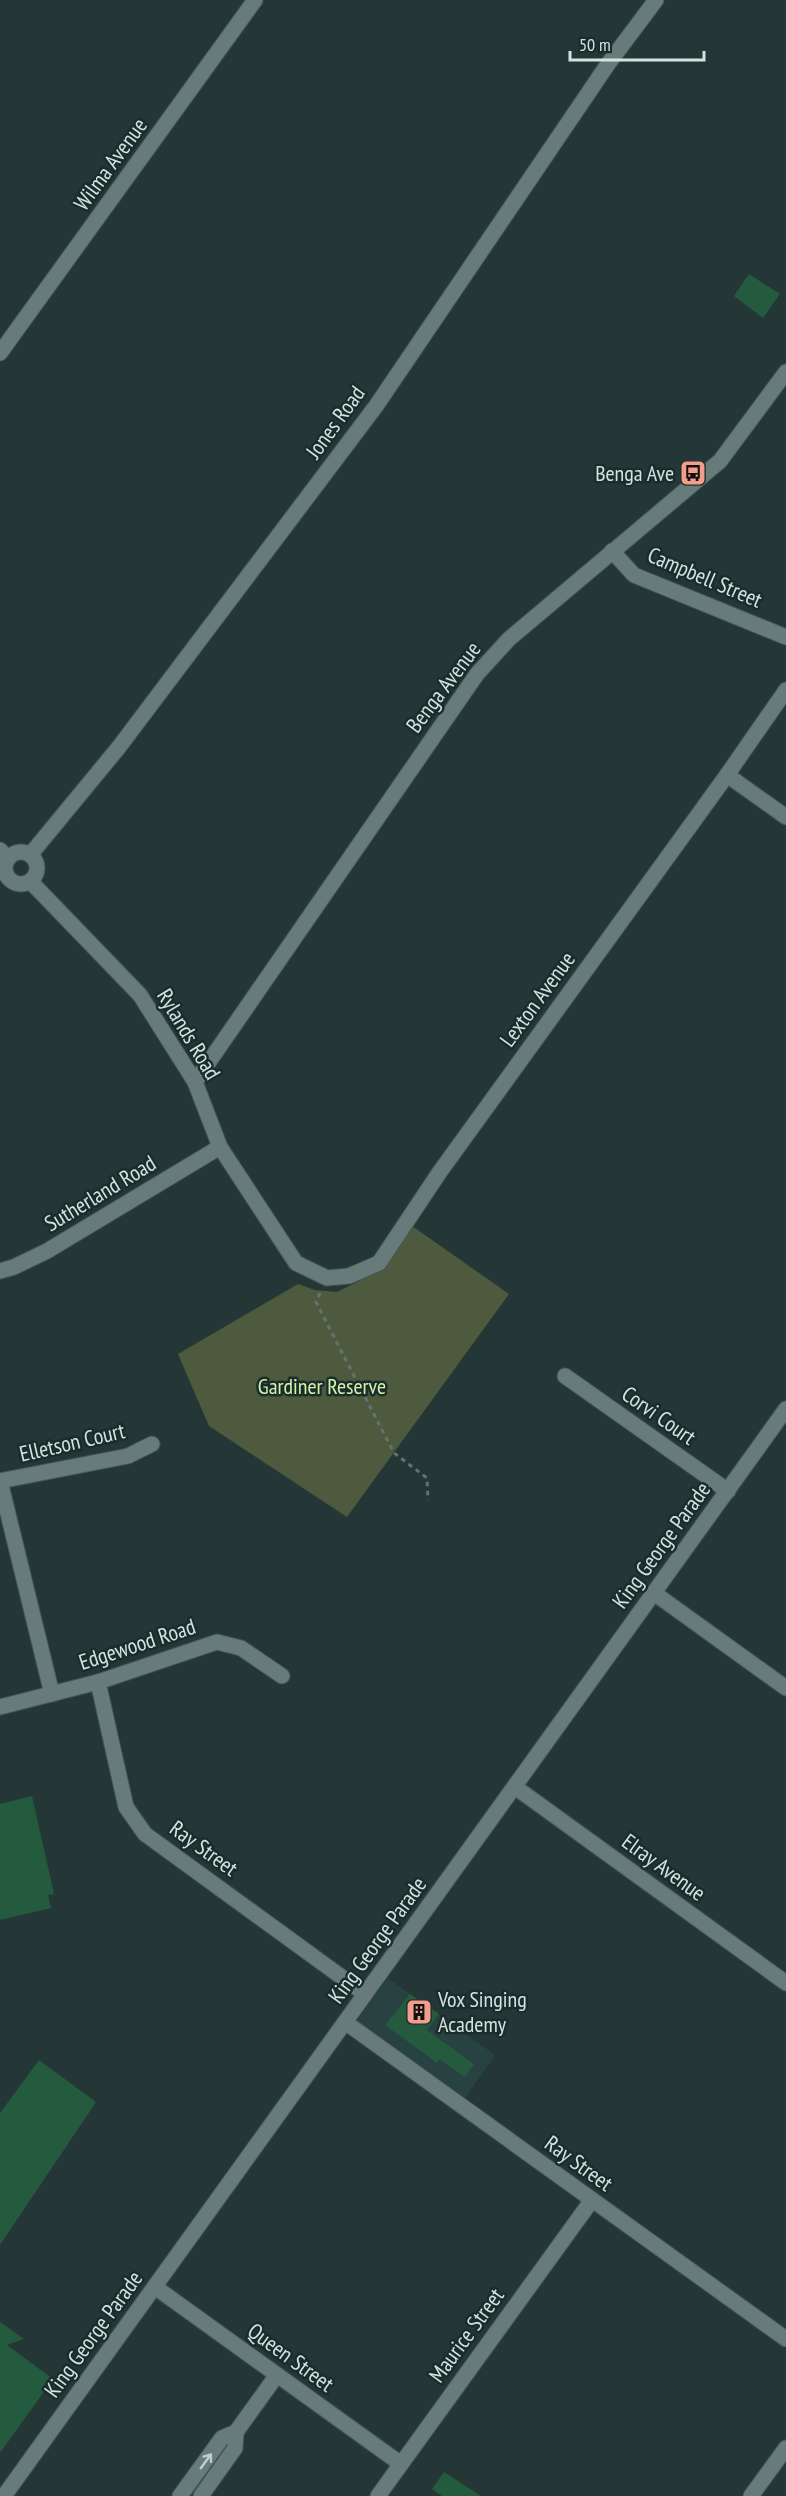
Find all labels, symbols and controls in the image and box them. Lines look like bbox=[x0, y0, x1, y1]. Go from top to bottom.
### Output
scale bar bbox=[570, 24, 704, 62]
text: 50 m bbox=[579, 33, 611, 56]
street label: Wilma Avenue bbox=[67, 112, 153, 216]
street label: Jones Road bbox=[299, 380, 371, 465]
bus stop icon: Benga Ave bbox=[678, 458, 708, 488]
place label: Benga Ave bbox=[595, 459, 674, 487]
street label: Campbell Street bbox=[644, 540, 766, 614]
street label: Benga Avenue bbox=[400, 636, 486, 738]
street label: Lexton Avenue bbox=[493, 946, 581, 1052]
street label: Rylands Road bbox=[151, 983, 227, 1085]
street label: Sutherland Road bbox=[39, 1149, 161, 1237]
park label: Gardiner Reserve bbox=[258, 1372, 386, 1400]
street label: Corvi Court bbox=[617, 1379, 701, 1451]
street label: Elletson Court bbox=[17, 1416, 127, 1468]
street label: King George Parade bbox=[606, 1476, 716, 1614]
street label: Edgewood Road bbox=[75, 1612, 199, 1676]
street label: Ray Street bbox=[165, 1814, 243, 1882]
street label: Elray Avenue bbox=[617, 1827, 711, 1907]
street label: King George Parade bbox=[322, 1871, 432, 2009]
place label: Vox Singing Academy bbox=[437, 1985, 527, 2038]
building icon: Vox Singing Academy bbox=[404, 1997, 434, 2027]
street label: Ray Street bbox=[540, 2129, 618, 2197]
street label: King George Parade bbox=[38, 2265, 148, 2403]
street label: Maurice Street bbox=[422, 2282, 510, 2388]
street label: Queen Street bbox=[243, 2316, 339, 2398]
one-way arrow bbox=[200, 2453, 212, 2469]

